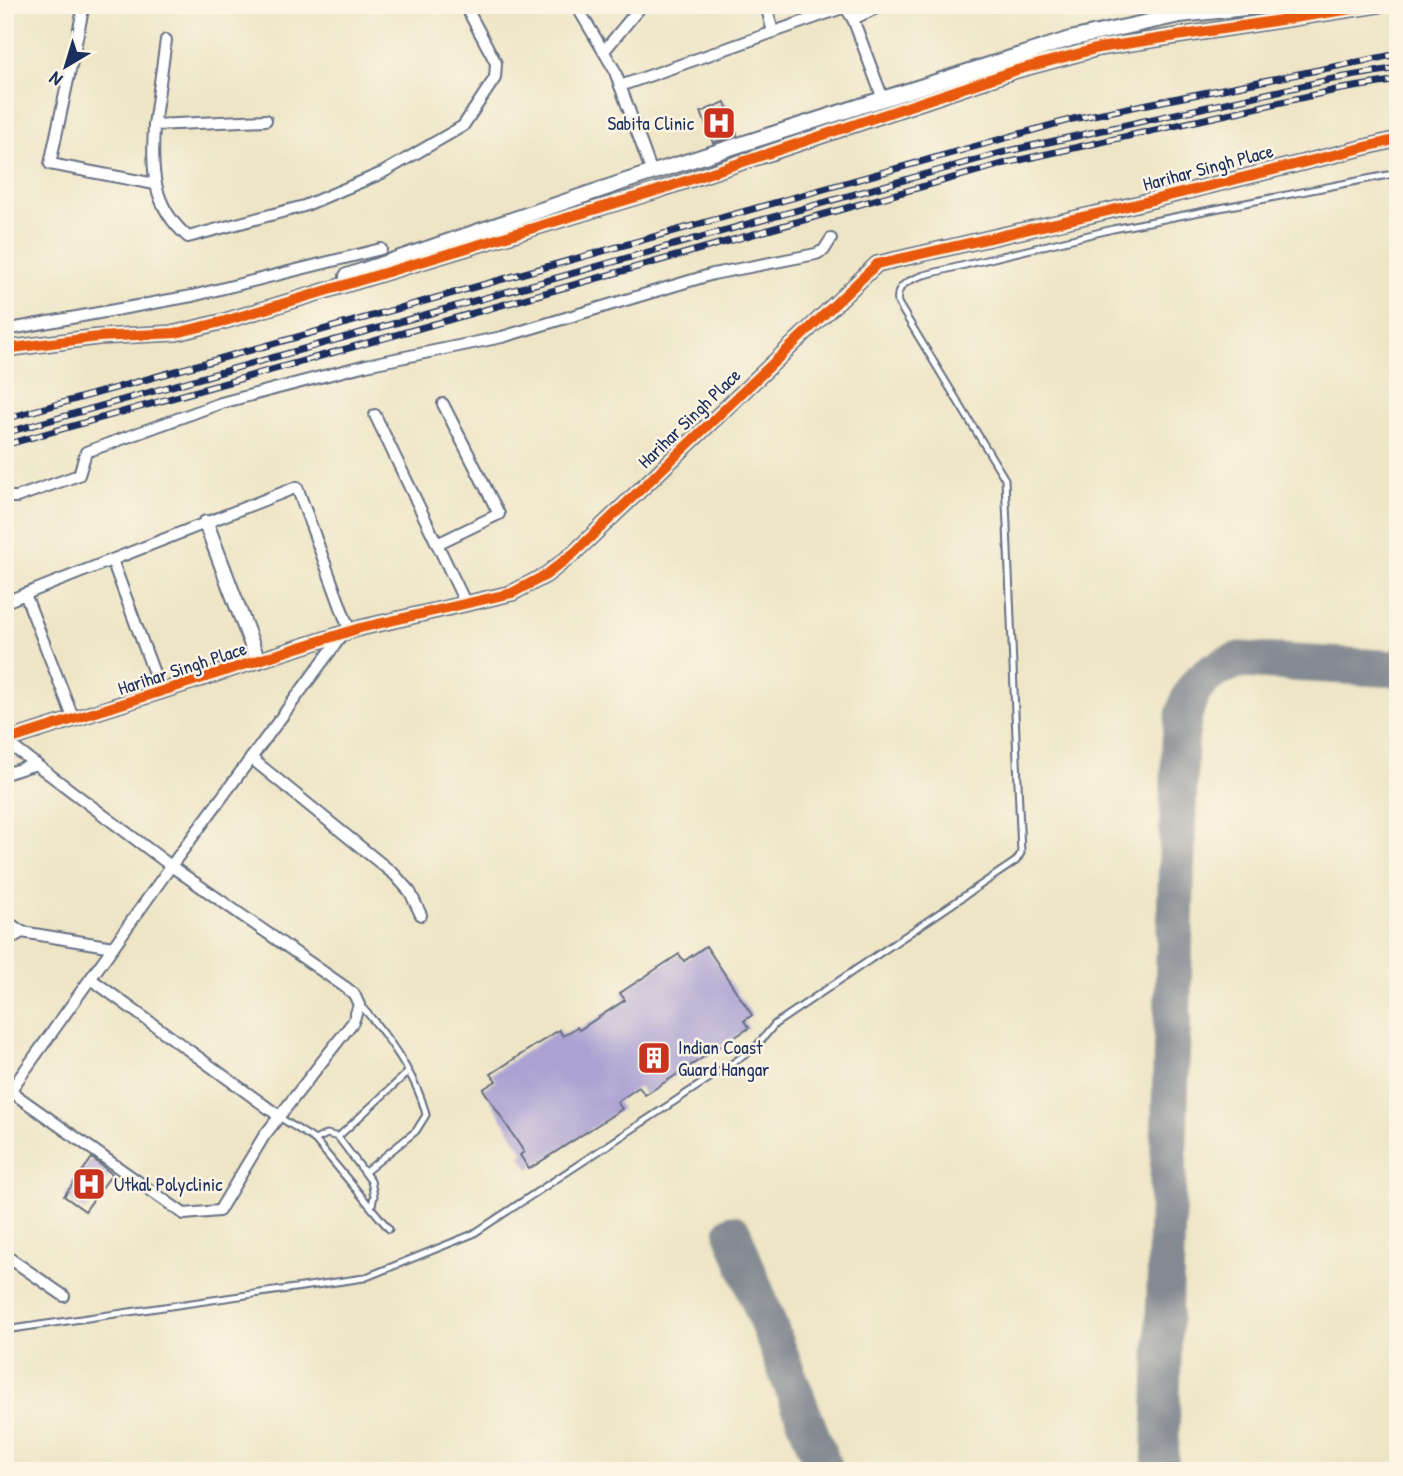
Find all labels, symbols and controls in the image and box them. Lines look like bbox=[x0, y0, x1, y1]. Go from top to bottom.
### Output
north arrow bbox=[32, 32, 102, 102]
text: N bbox=[44, 66, 68, 93]
hospital icon: Sabita Clinic bbox=[700, 104, 738, 142]
place label: Sabita Clinic bbox=[607, 110, 695, 136]
street label: Harihar Singh Place bbox=[1140, 137, 1276, 197]
street label: Harihar Singh Place bbox=[632, 362, 747, 474]
street label: Harihar Singh Place bbox=[114, 635, 250, 701]
place label: Indian Coast Guard Hangar bbox=[678, 1034, 770, 1082]
building icon: Indian Coast Guard Hangar bbox=[635, 1039, 673, 1077]
hospital icon: Utkal Polyclinic bbox=[70, 1165, 108, 1203]
place label: Utkal Polyclinic bbox=[114, 1171, 223, 1197]

